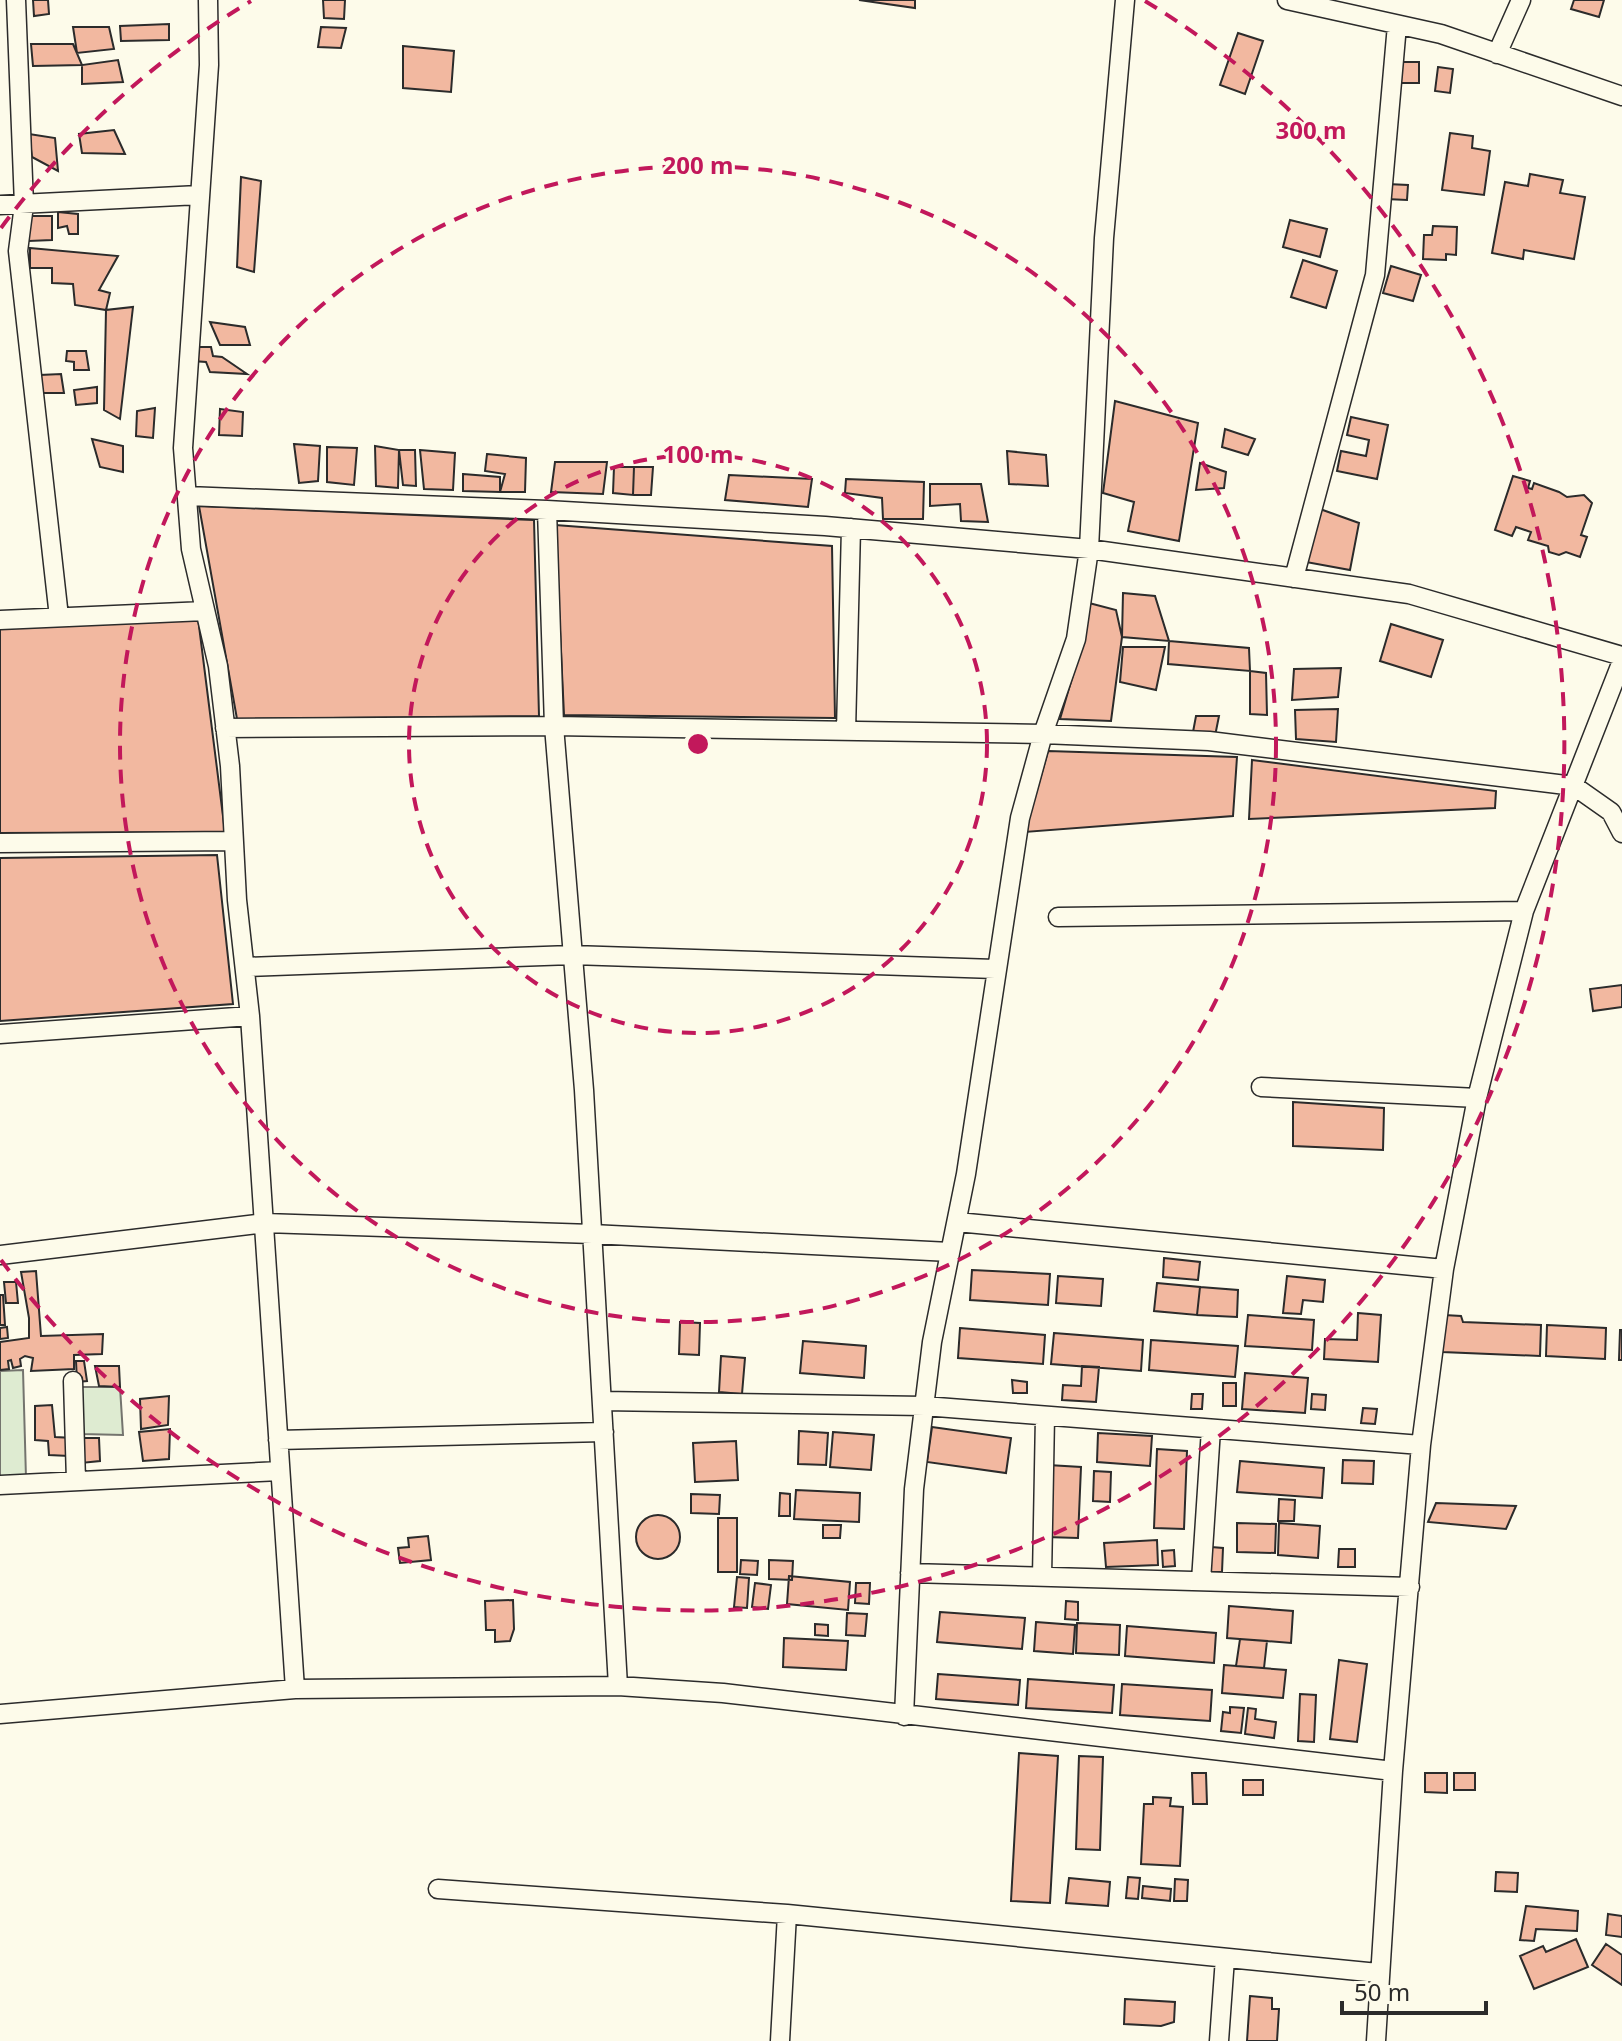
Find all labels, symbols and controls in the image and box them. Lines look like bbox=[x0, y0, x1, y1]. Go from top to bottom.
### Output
text: 300 m bbox=[1276, 113, 1346, 146]
text: 200 m bbox=[663, 148, 733, 181]
text: 100 m bbox=[663, 437, 733, 470]
centre of rings bbox=[684, 730, 712, 758]
scale bar bbox=[1342, 1965, 1486, 2015]
text: 50 m bbox=[1354, 1975, 1410, 2008]

